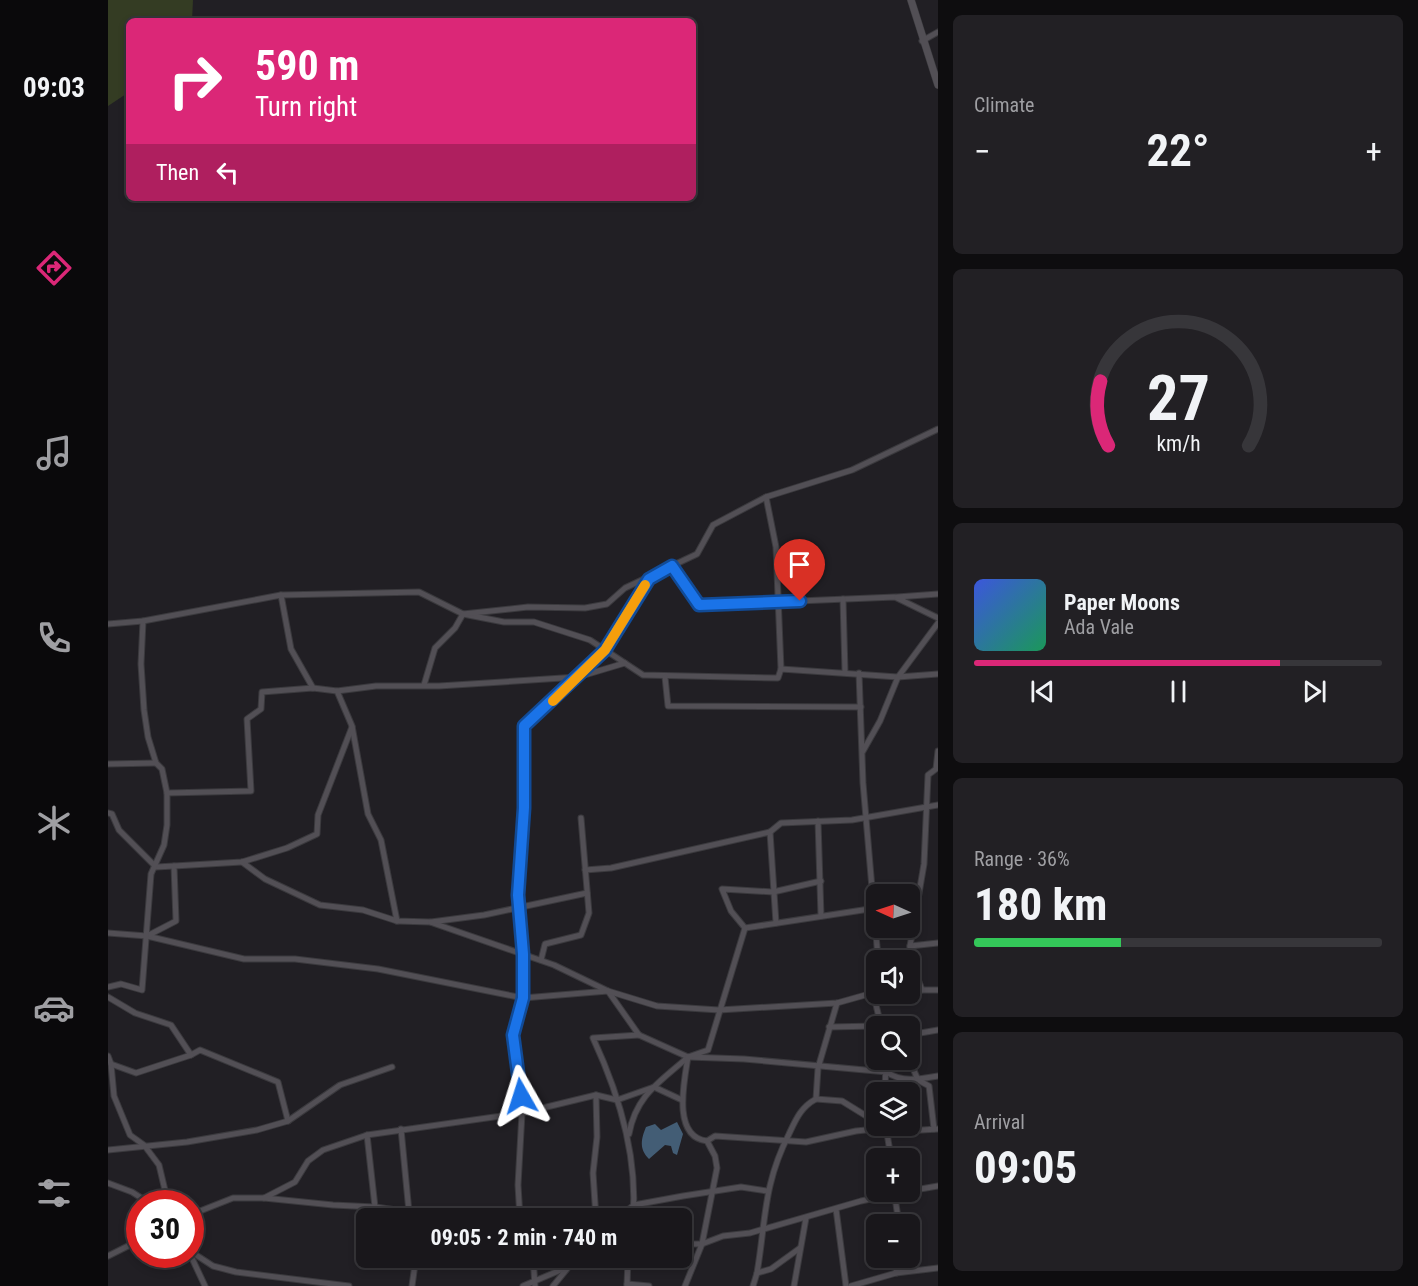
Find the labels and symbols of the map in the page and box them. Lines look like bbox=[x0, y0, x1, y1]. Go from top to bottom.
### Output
pin bbox=[774, 539, 825, 601]
north arrow bbox=[866, 884, 920, 938]
position arrow bbox=[489, 1064, 553, 1128]
speed limit sign: 30 bbox=[126, 1190, 204, 1268]

